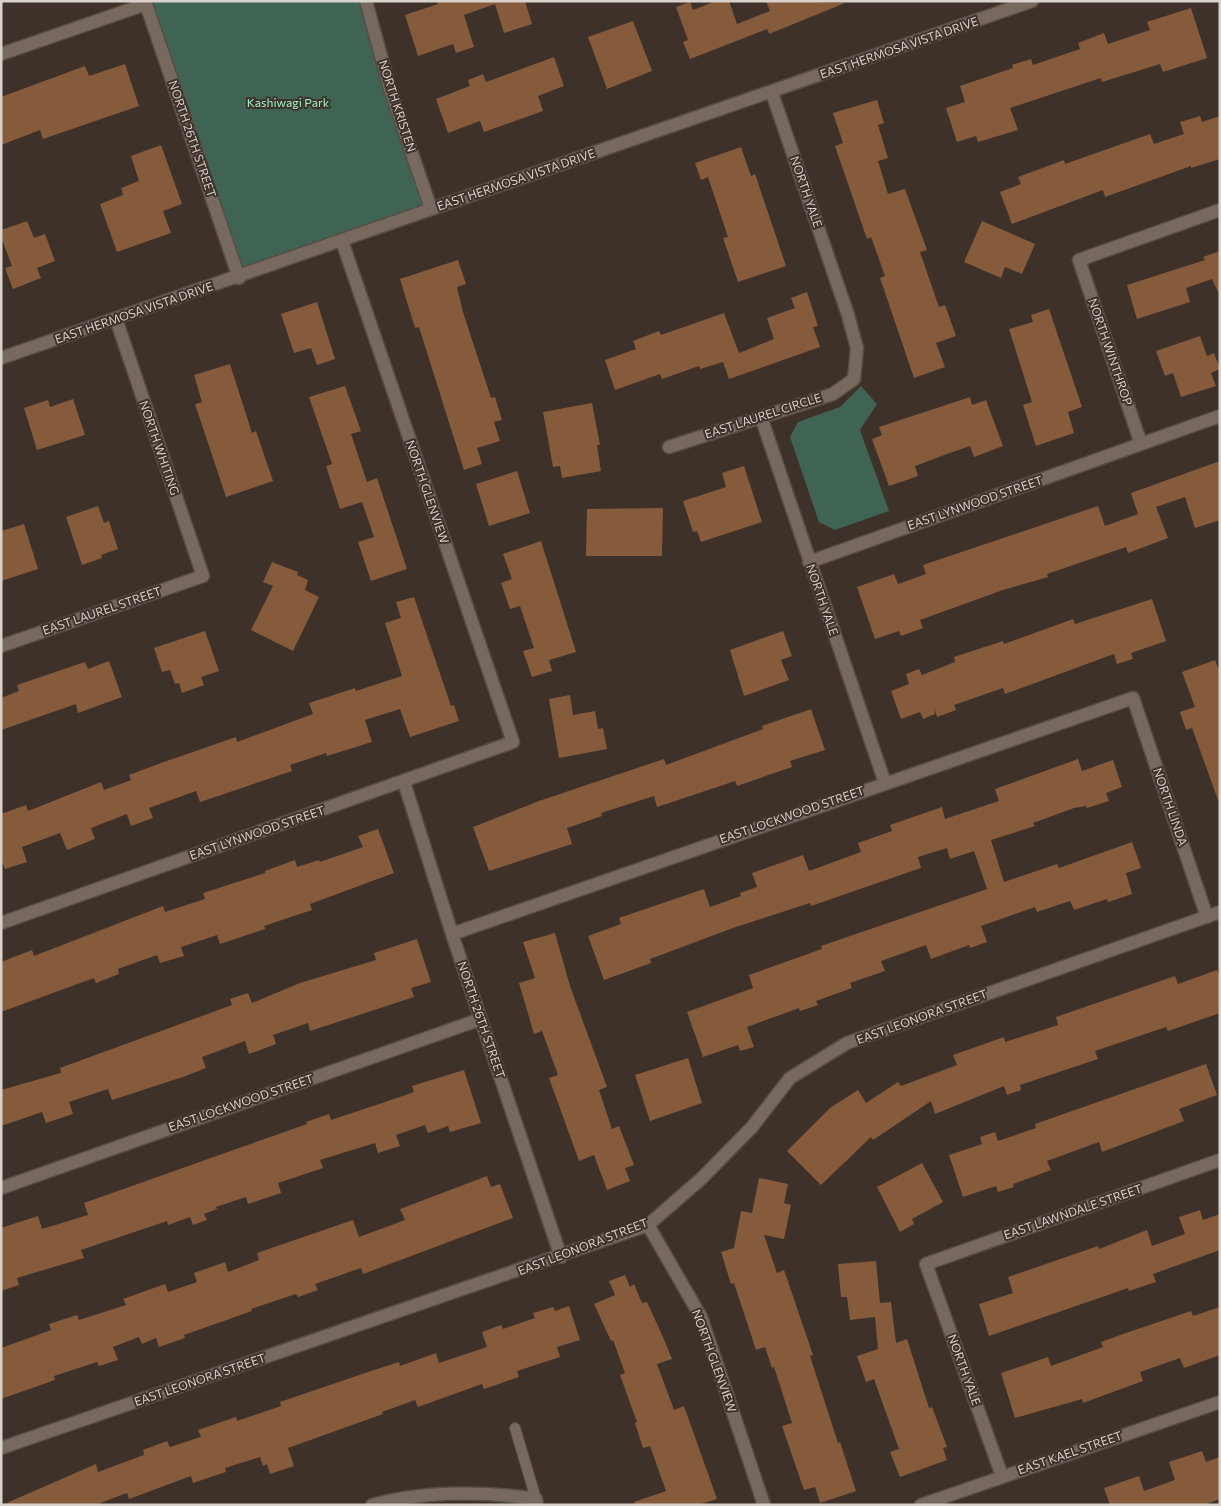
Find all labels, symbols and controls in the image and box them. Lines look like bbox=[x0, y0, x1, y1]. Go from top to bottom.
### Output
street label: EAST HERMOSA VISTA DRIVE bbox=[818, 13, 980, 81]
street label: NORTH KRISTEN bbox=[376, 58, 419, 153]
street label: NORTH 26TH STREET bbox=[166, 78, 220, 199]
park label: Kashiwagi Park bbox=[247, 95, 330, 109]
street label: EAST HERMOSA VISTA DRIVE bbox=[435, 145, 597, 213]
street label: NORTH YALE bbox=[788, 154, 826, 229]
street label: EAST HERMOSA VISTA DRIVE bbox=[53, 278, 215, 346]
street label: NORTH WINTHROP bbox=[1086, 296, 1136, 407]
street label: EAST LAUREL CIRCLE bbox=[703, 390, 823, 441]
street label: NORTH WHITING bbox=[137, 399, 183, 497]
street label: NORTH GLENVIEW bbox=[404, 438, 452, 545]
street label: EAST LYNWOOD STREET bbox=[905, 472, 1044, 532]
street label: NORTH YALE bbox=[804, 562, 842, 637]
street label: EAST LAUREL STREET bbox=[40, 583, 163, 637]
street label: NORTH LINDA bbox=[1151, 766, 1191, 848]
street label: EAST LOCKWOOD STREET bbox=[717, 783, 866, 845]
street label: EAST LYNWOOD STREET bbox=[187, 802, 326, 862]
street label: NORTH 26TH STREET bbox=[455, 959, 509, 1080]
street label: EAST LEONORA STREET bbox=[854, 986, 989, 1046]
street label: EAST LOCKWOOD STREET bbox=[166, 1071, 315, 1133]
street label: EAST LAWNDALE STREET bbox=[1002, 1181, 1144, 1241]
street label: EAST LEONORA STREET bbox=[516, 1215, 650, 1277]
street label: NORTH GLENVIEW bbox=[690, 1307, 740, 1414]
street label: NORTH YALE bbox=[946, 1332, 984, 1407]
street label: EAST LEONORA STREET bbox=[132, 1350, 268, 1408]
street label: EAST KAEL STREET bbox=[1016, 1428, 1124, 1476]

